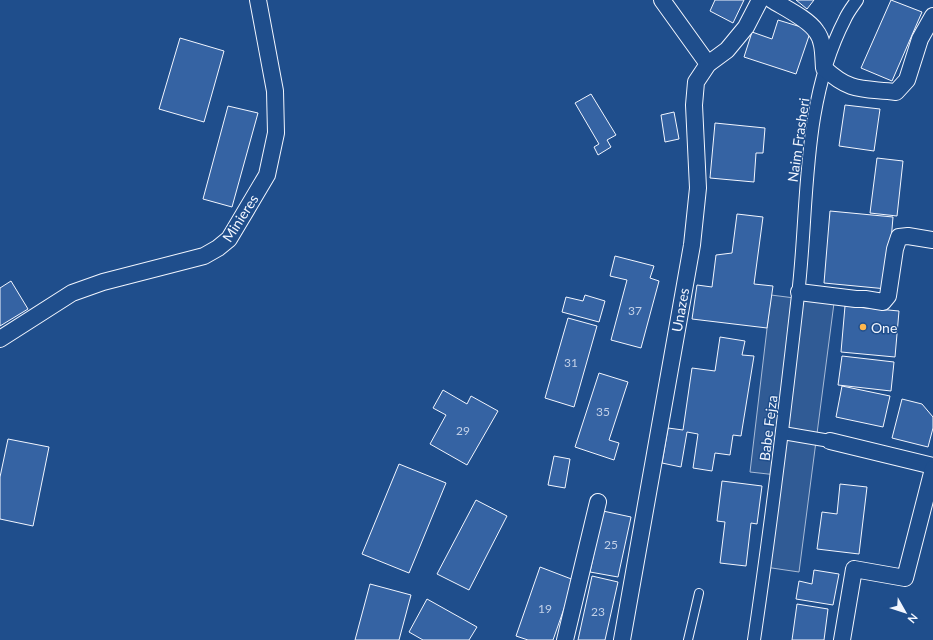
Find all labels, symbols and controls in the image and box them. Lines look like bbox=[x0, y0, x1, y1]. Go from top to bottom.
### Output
street label: Naim Frasheri bbox=[784, 97, 812, 183]
street label: Minieres bbox=[218, 191, 262, 245]
street label: Unazes bbox=[668, 287, 692, 333]
house number: 37 bbox=[628, 303, 642, 318]
place label: One bbox=[871, 319, 897, 336]
marker: One bbox=[858, 322, 868, 332]
house number: 31 bbox=[564, 355, 578, 370]
street label: Babe Fejza bbox=[756, 394, 780, 462]
house number: 35 bbox=[596, 404, 610, 419]
house number: 29 bbox=[456, 423, 470, 438]
house number: 25 bbox=[604, 537, 618, 552]
north arrow bbox=[885, 592, 925, 632]
house number: 19 bbox=[538, 601, 552, 616]
house number: 23 bbox=[591, 604, 605, 619]
text: N bbox=[905, 611, 921, 626]

